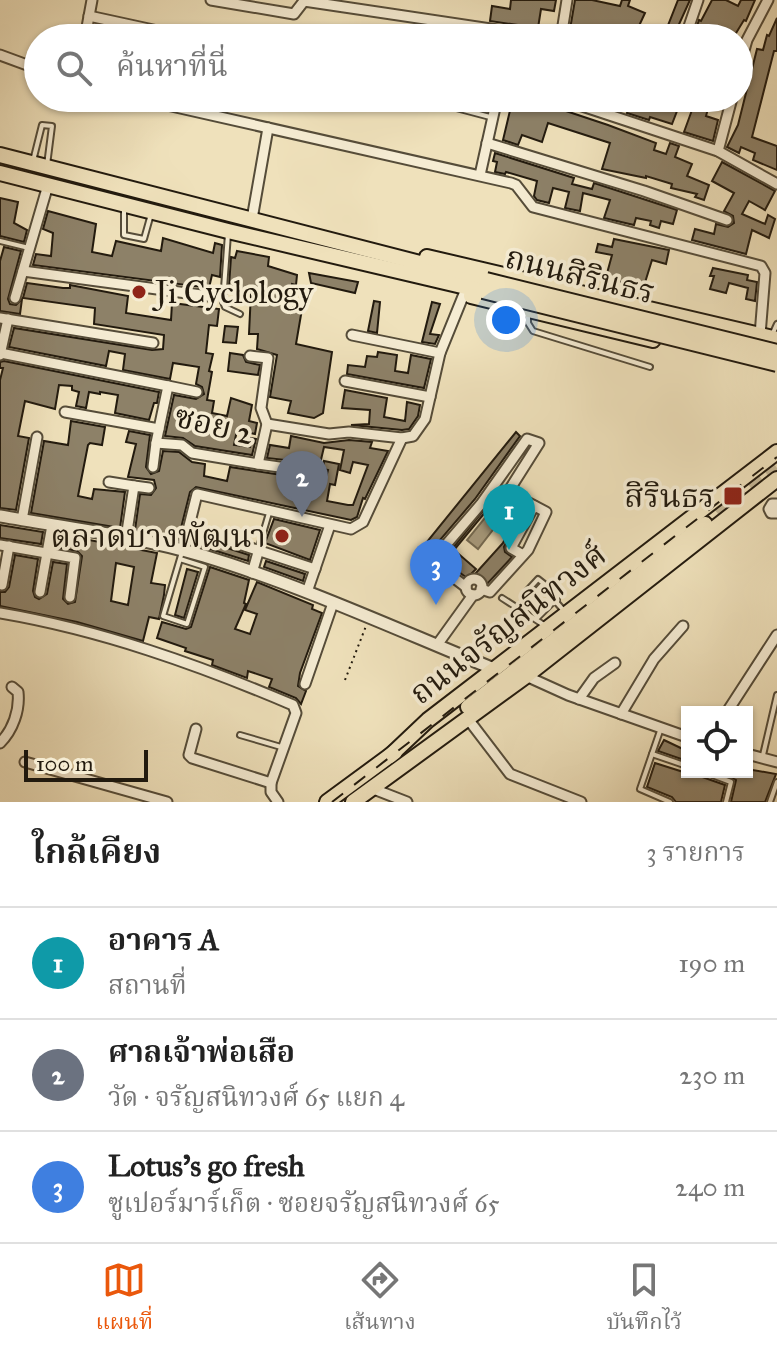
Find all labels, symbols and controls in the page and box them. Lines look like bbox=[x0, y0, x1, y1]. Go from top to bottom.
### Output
search box bbox=[24, 24, 753, 112]
icon: search bbox=[52, 46, 96, 90]
text: ค้นหาที่นี่ bbox=[116, 48, 228, 84]
street label: ถนนสิรินธร bbox=[501, 238, 659, 312]
place label: Ji Cyclology bbox=[152, 273, 314, 312]
marker: Ji Cyclology bbox=[130, 283, 148, 301]
your location bbox=[486, 300, 526, 340]
street label: ซอย 2 bbox=[171, 396, 258, 454]
pin: 2 bbox=[276, 451, 328, 517]
place label: สิรินธร bbox=[624, 477, 715, 516]
pin: 1 bbox=[483, 484, 535, 550]
marker: สิรินธร bbox=[722, 485, 744, 507]
place label: ตลาดบางพัฒนา bbox=[51, 517, 266, 556]
marker: ตลาดบางพัฒนา bbox=[273, 527, 291, 545]
street label: ถนนจรัญสนิทวงศ์ bbox=[402, 535, 614, 713]
pin: 3 bbox=[410, 539, 462, 605]
map controls bbox=[681, 706, 753, 778]
button: locate bbox=[681, 706, 753, 778]
scale bar bbox=[24, 746, 148, 782]
text: 100 m bbox=[36, 750, 93, 777]
text: ใกล้เคียง bbox=[32, 831, 161, 872]
text: 3 รายการ bbox=[646, 836, 745, 868]
text: อาคาร A bbox=[108, 922, 219, 958]
text: 1 bbox=[53, 947, 63, 979]
text: 190 m bbox=[678, 947, 745, 979]
text: สถานที่ bbox=[108, 969, 187, 1001]
text: ศาลเจ้าพ่อเสือ bbox=[108, 1034, 295, 1070]
text: 2 bbox=[52, 1059, 64, 1091]
text: 230 m bbox=[679, 1059, 745, 1091]
text: วัด · จรัญสนิทวงศ์ 65 แยก 4 bbox=[108, 1081, 404, 1113]
text: Lotus's go fresh bbox=[108, 1148, 305, 1184]
text: 3 bbox=[53, 1171, 63, 1203]
text: 240 m bbox=[675, 1171, 745, 1203]
text: ซูเปอร์มาร์เก็ต · ซอยจรัญสนิทวงศ์ 65 bbox=[108, 1187, 500, 1219]
tab: แผนที่ bbox=[95, 1258, 153, 1341]
tab: เส้นทาง bbox=[344, 1258, 416, 1341]
tab: บันทึกไว้ bbox=[607, 1258, 682, 1341]

